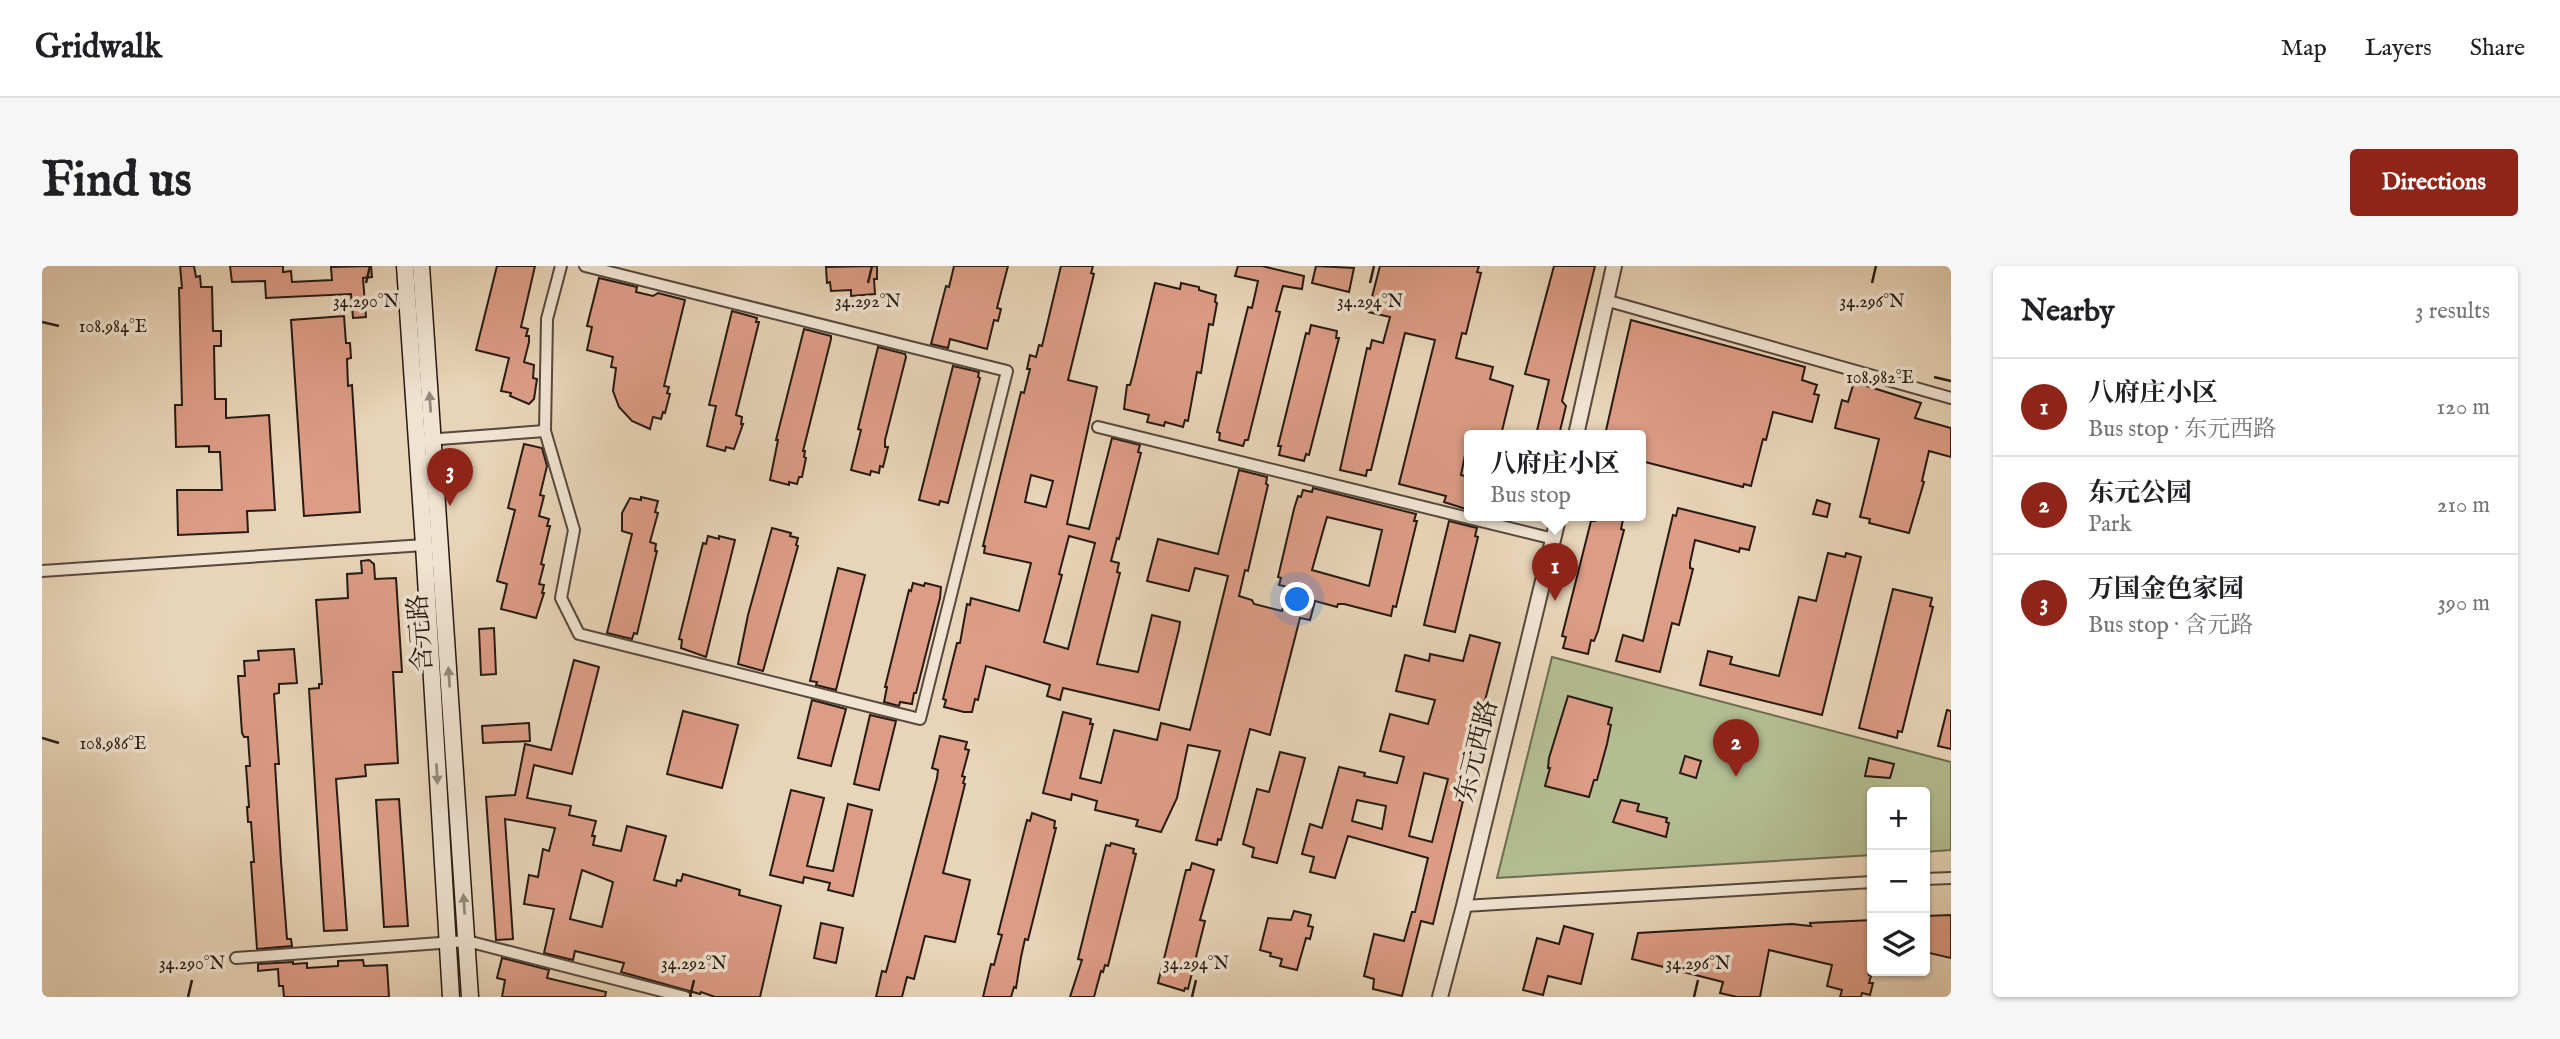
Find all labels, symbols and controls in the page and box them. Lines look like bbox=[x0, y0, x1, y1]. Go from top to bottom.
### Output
text: Gridwalk bbox=[35, 27, 162, 69]
text: Map bbox=[2281, 33, 2327, 64]
text: Layers bbox=[2365, 33, 2432, 64]
text: Share bbox=[2470, 33, 2525, 64]
button: Directions bbox=[2350, 149, 2518, 216]
text: Find us bbox=[42, 151, 192, 213]
text: 34.290°N bbox=[333, 291, 400, 314]
text: 34.292°N bbox=[835, 291, 901, 314]
text: 34.294°N bbox=[1337, 291, 1403, 314]
text: 34.296°N bbox=[1840, 291, 1905, 314]
text: Nearby bbox=[2021, 293, 2114, 331]
text: 3 results bbox=[2415, 297, 2490, 326]
text: 108.984°E bbox=[79, 316, 147, 339]
text: 108.982°E bbox=[1846, 367, 1914, 390]
text: 八府庄小区 bbox=[2088, 377, 2218, 410]
one-way arrow bbox=[424, 390, 435, 412]
text: 1 bbox=[2040, 393, 2048, 422]
text: 120 m bbox=[2437, 393, 2490, 422]
text: Bus stop · 东元西路 bbox=[2088, 415, 2276, 444]
popup bbox=[1464, 430, 1646, 521]
pin: 3 bbox=[427, 448, 473, 506]
text: 八府庄小区 bbox=[1490, 448, 1620, 481]
text: 东元公园 bbox=[2088, 477, 2192, 510]
text: Bus stop bbox=[1490, 481, 1571, 510]
text: 2 bbox=[2039, 491, 2049, 520]
text: 210 m bbox=[2437, 491, 2490, 520]
text: Park bbox=[2088, 510, 2132, 539]
pin: 1 bbox=[1532, 543, 1578, 601]
text: 万国金色家园 bbox=[2088, 573, 2244, 606]
your location bbox=[1280, 582, 1314, 616]
text: 3 bbox=[2040, 589, 2048, 618]
text: 390 m bbox=[2437, 589, 2490, 618]
street label: 含元路 bbox=[402, 593, 440, 673]
text: Bus stop · 含元路 bbox=[2088, 611, 2253, 640]
one-way arrow bbox=[443, 666, 454, 688]
street label: 东元西路 bbox=[1448, 697, 1506, 805]
pin: 2 bbox=[1713, 719, 1759, 777]
text: 108.986°E bbox=[79, 733, 147, 756]
one-way arrow bbox=[432, 763, 443, 785]
map controls bbox=[1867, 787, 1930, 976]
button: + bbox=[1867, 787, 1930, 850]
button: − bbox=[1867, 850, 1930, 913]
one-way arrow bbox=[458, 893, 469, 915]
button: layers bbox=[1867, 913, 1930, 976]
text: 34.290°N bbox=[159, 953, 226, 976]
text: 34.292°N bbox=[661, 953, 727, 976]
text: 34.294°N bbox=[1163, 953, 1229, 976]
text: 34.296°N bbox=[1666, 953, 1731, 976]

